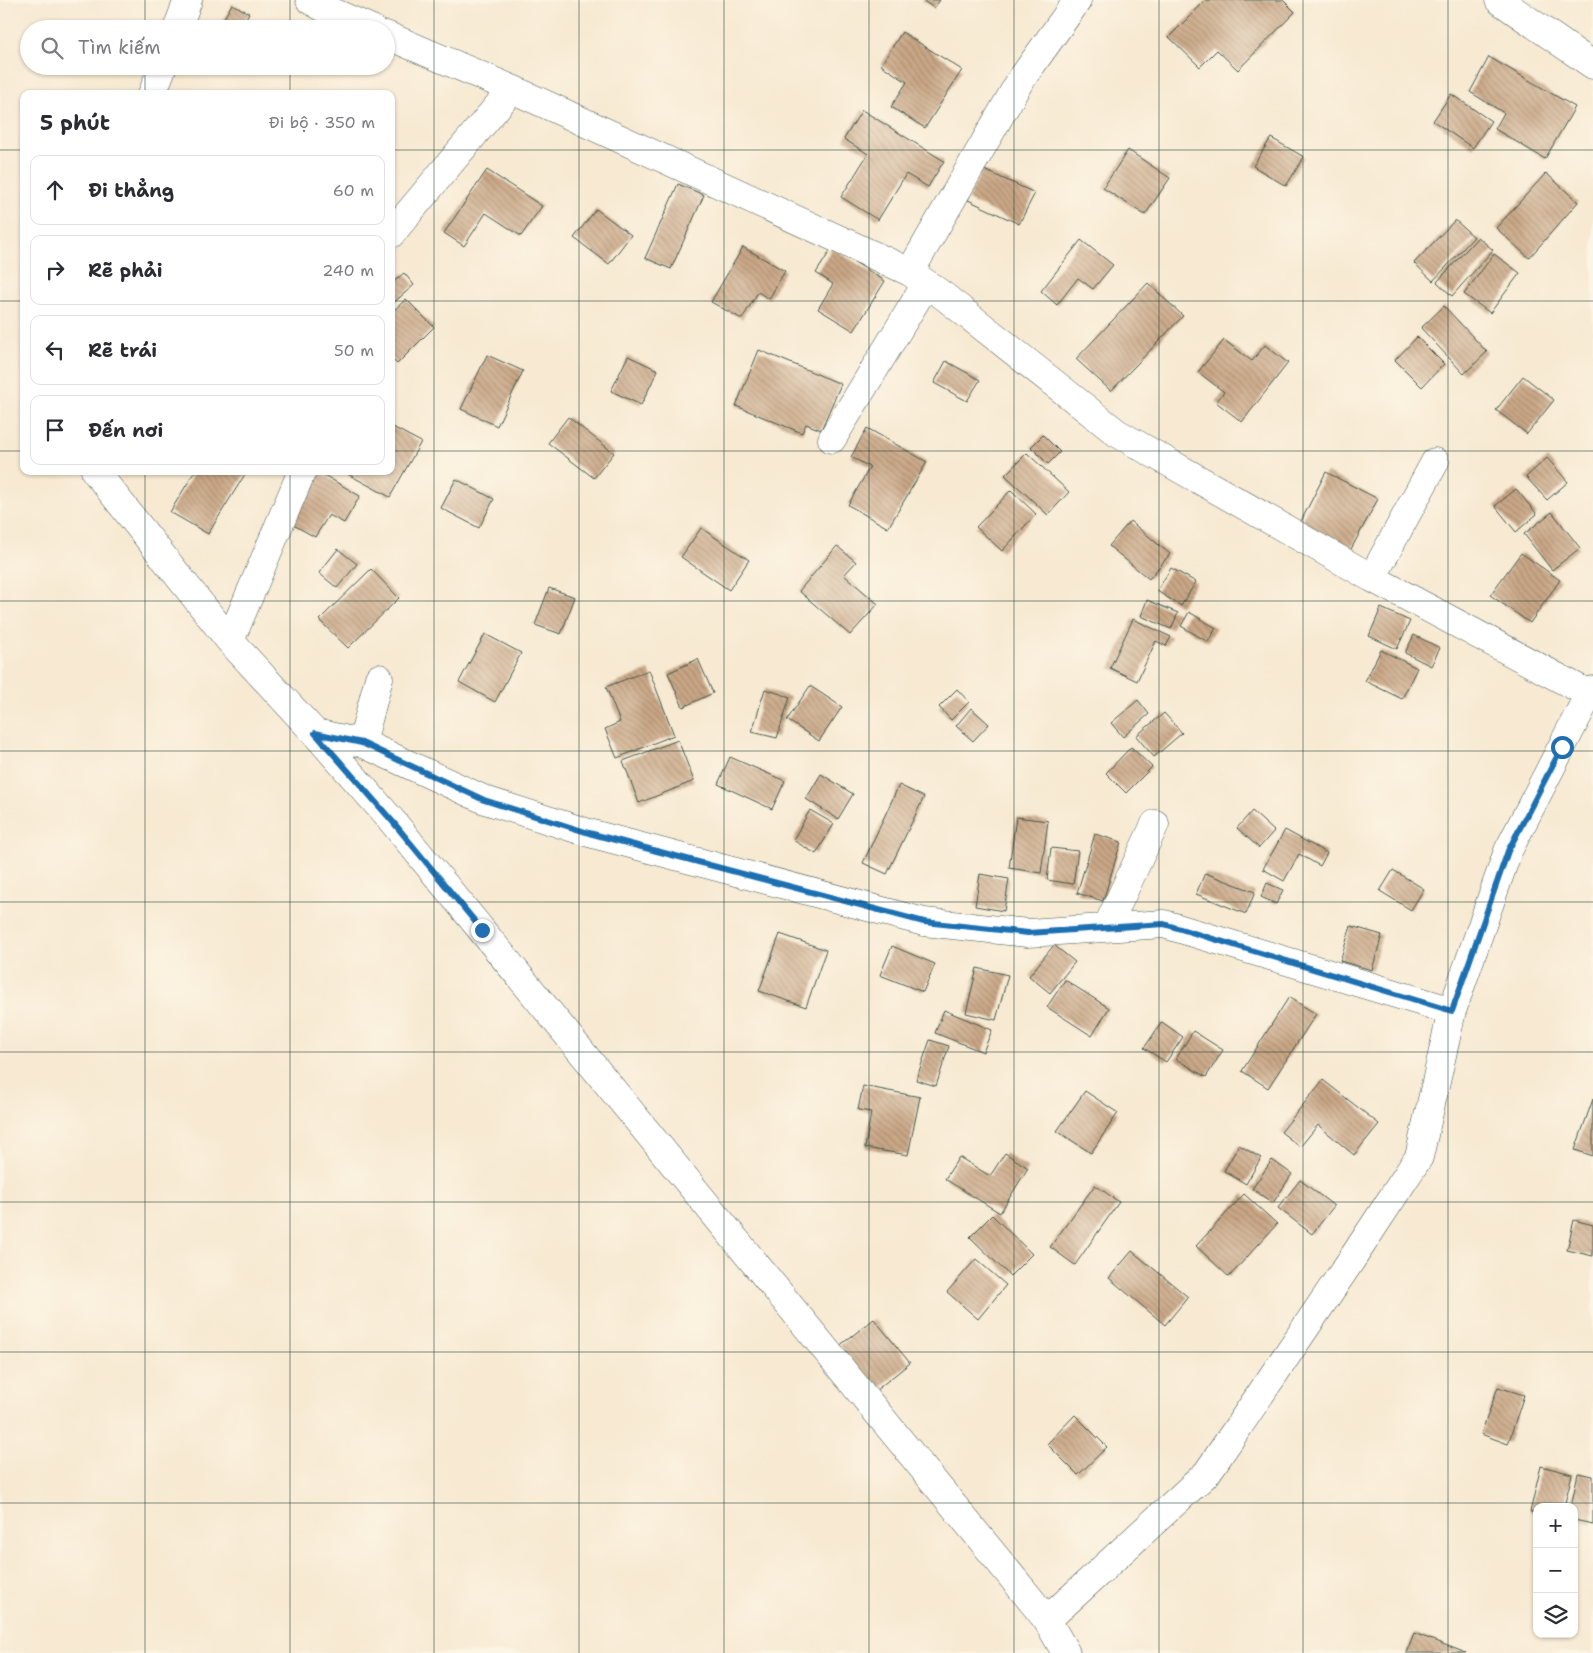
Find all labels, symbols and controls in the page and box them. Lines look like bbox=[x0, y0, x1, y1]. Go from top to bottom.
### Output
search box bbox=[20, 20, 395, 75]
icon: search bbox=[38, 34, 66, 62]
text: Tìm kiếm bbox=[78, 35, 161, 60]
text: 5 phút bbox=[40, 109, 110, 137]
text: Đi bộ · 350 m bbox=[269, 112, 375, 133]
icon: ahead bbox=[41, 176, 69, 204]
text: Đi thẳng bbox=[88, 178, 174, 203]
text: 60 m bbox=[333, 180, 374, 201]
icon: right bbox=[41, 256, 69, 284]
text: Rẽ phải bbox=[88, 258, 163, 283]
text: 240 m bbox=[322, 260, 374, 281]
icon: left bbox=[41, 336, 69, 364]
text: Rẽ trái bbox=[88, 338, 157, 363]
text: 50 m bbox=[334, 340, 374, 361]
icon: arrive bbox=[41, 416, 69, 444]
text: Đến nơi bbox=[88, 418, 163, 443]
route start bbox=[1551, 736, 1574, 759]
route end bbox=[471, 919, 494, 942]
map controls bbox=[1533, 1503, 1578, 1638]
button: + bbox=[1533, 1503, 1578, 1548]
button: − bbox=[1533, 1548, 1578, 1593]
button: layers bbox=[1533, 1593, 1578, 1638]

